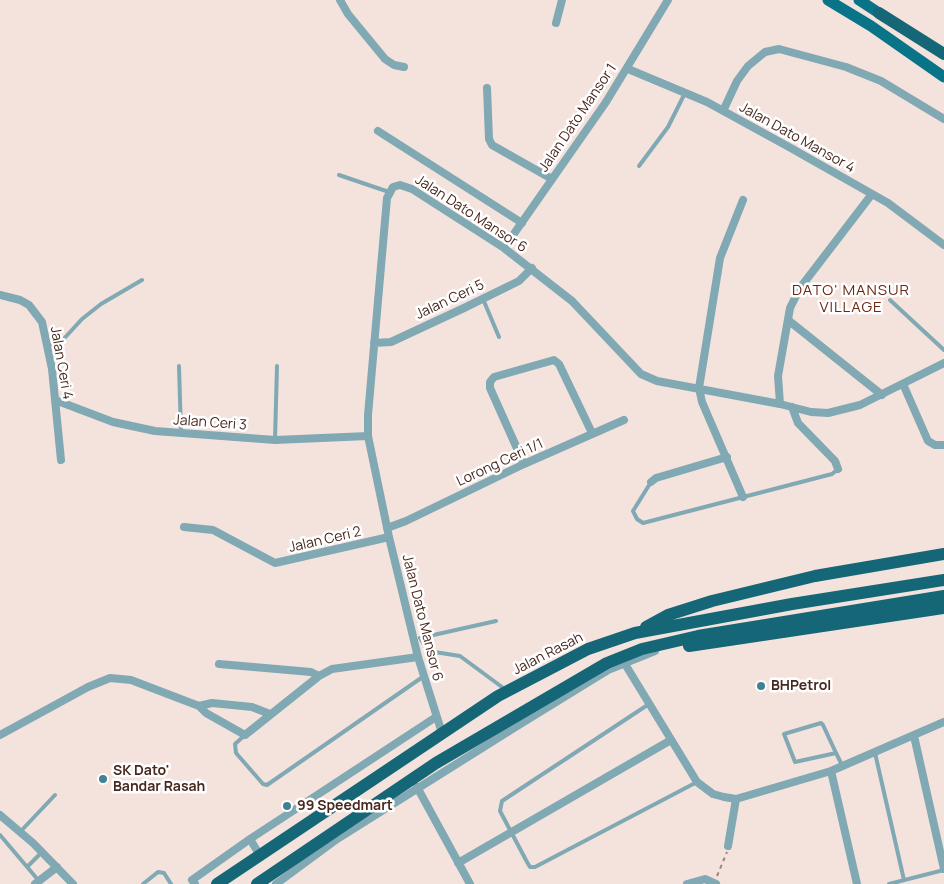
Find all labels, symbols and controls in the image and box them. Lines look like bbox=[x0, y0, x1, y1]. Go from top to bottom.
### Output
street label: Jalan Dato Mansor 1 bbox=[536, 61, 620, 175]
street label: Jalan Dato Mansor 4 bbox=[736, 99, 858, 177]
street label: Jalan Dato Mansor 6 bbox=[412, 172, 530, 256]
street label: Jalan Ceri 5 bbox=[413, 277, 487, 323]
district label: DATO' MANSUR VILLAGE bbox=[791, 282, 911, 317]
street label: Jalan Ceri 4 bbox=[46, 325, 76, 401]
street label: Jalan Ceri 3 bbox=[173, 412, 247, 434]
street label: Lorong Ceri 1/1 bbox=[454, 436, 546, 490]
street label: Jalan Ceri 2 bbox=[287, 524, 363, 556]
street label: Jalan Dato Mansor 6 bbox=[398, 553, 446, 683]
street label: Jalan Rasah bbox=[510, 629, 586, 679]
place label: BHPetrol bbox=[771, 678, 831, 694]
marker: BHPetrol bbox=[755, 680, 767, 692]
place label: SK Dato' Bandar Rasah bbox=[113, 763, 205, 796]
marker: SK Dato' Bandar Rasah bbox=[97, 773, 109, 785]
place label: 99 Speedmart bbox=[297, 798, 393, 814]
marker: 99 Speedmart bbox=[281, 800, 293, 812]

